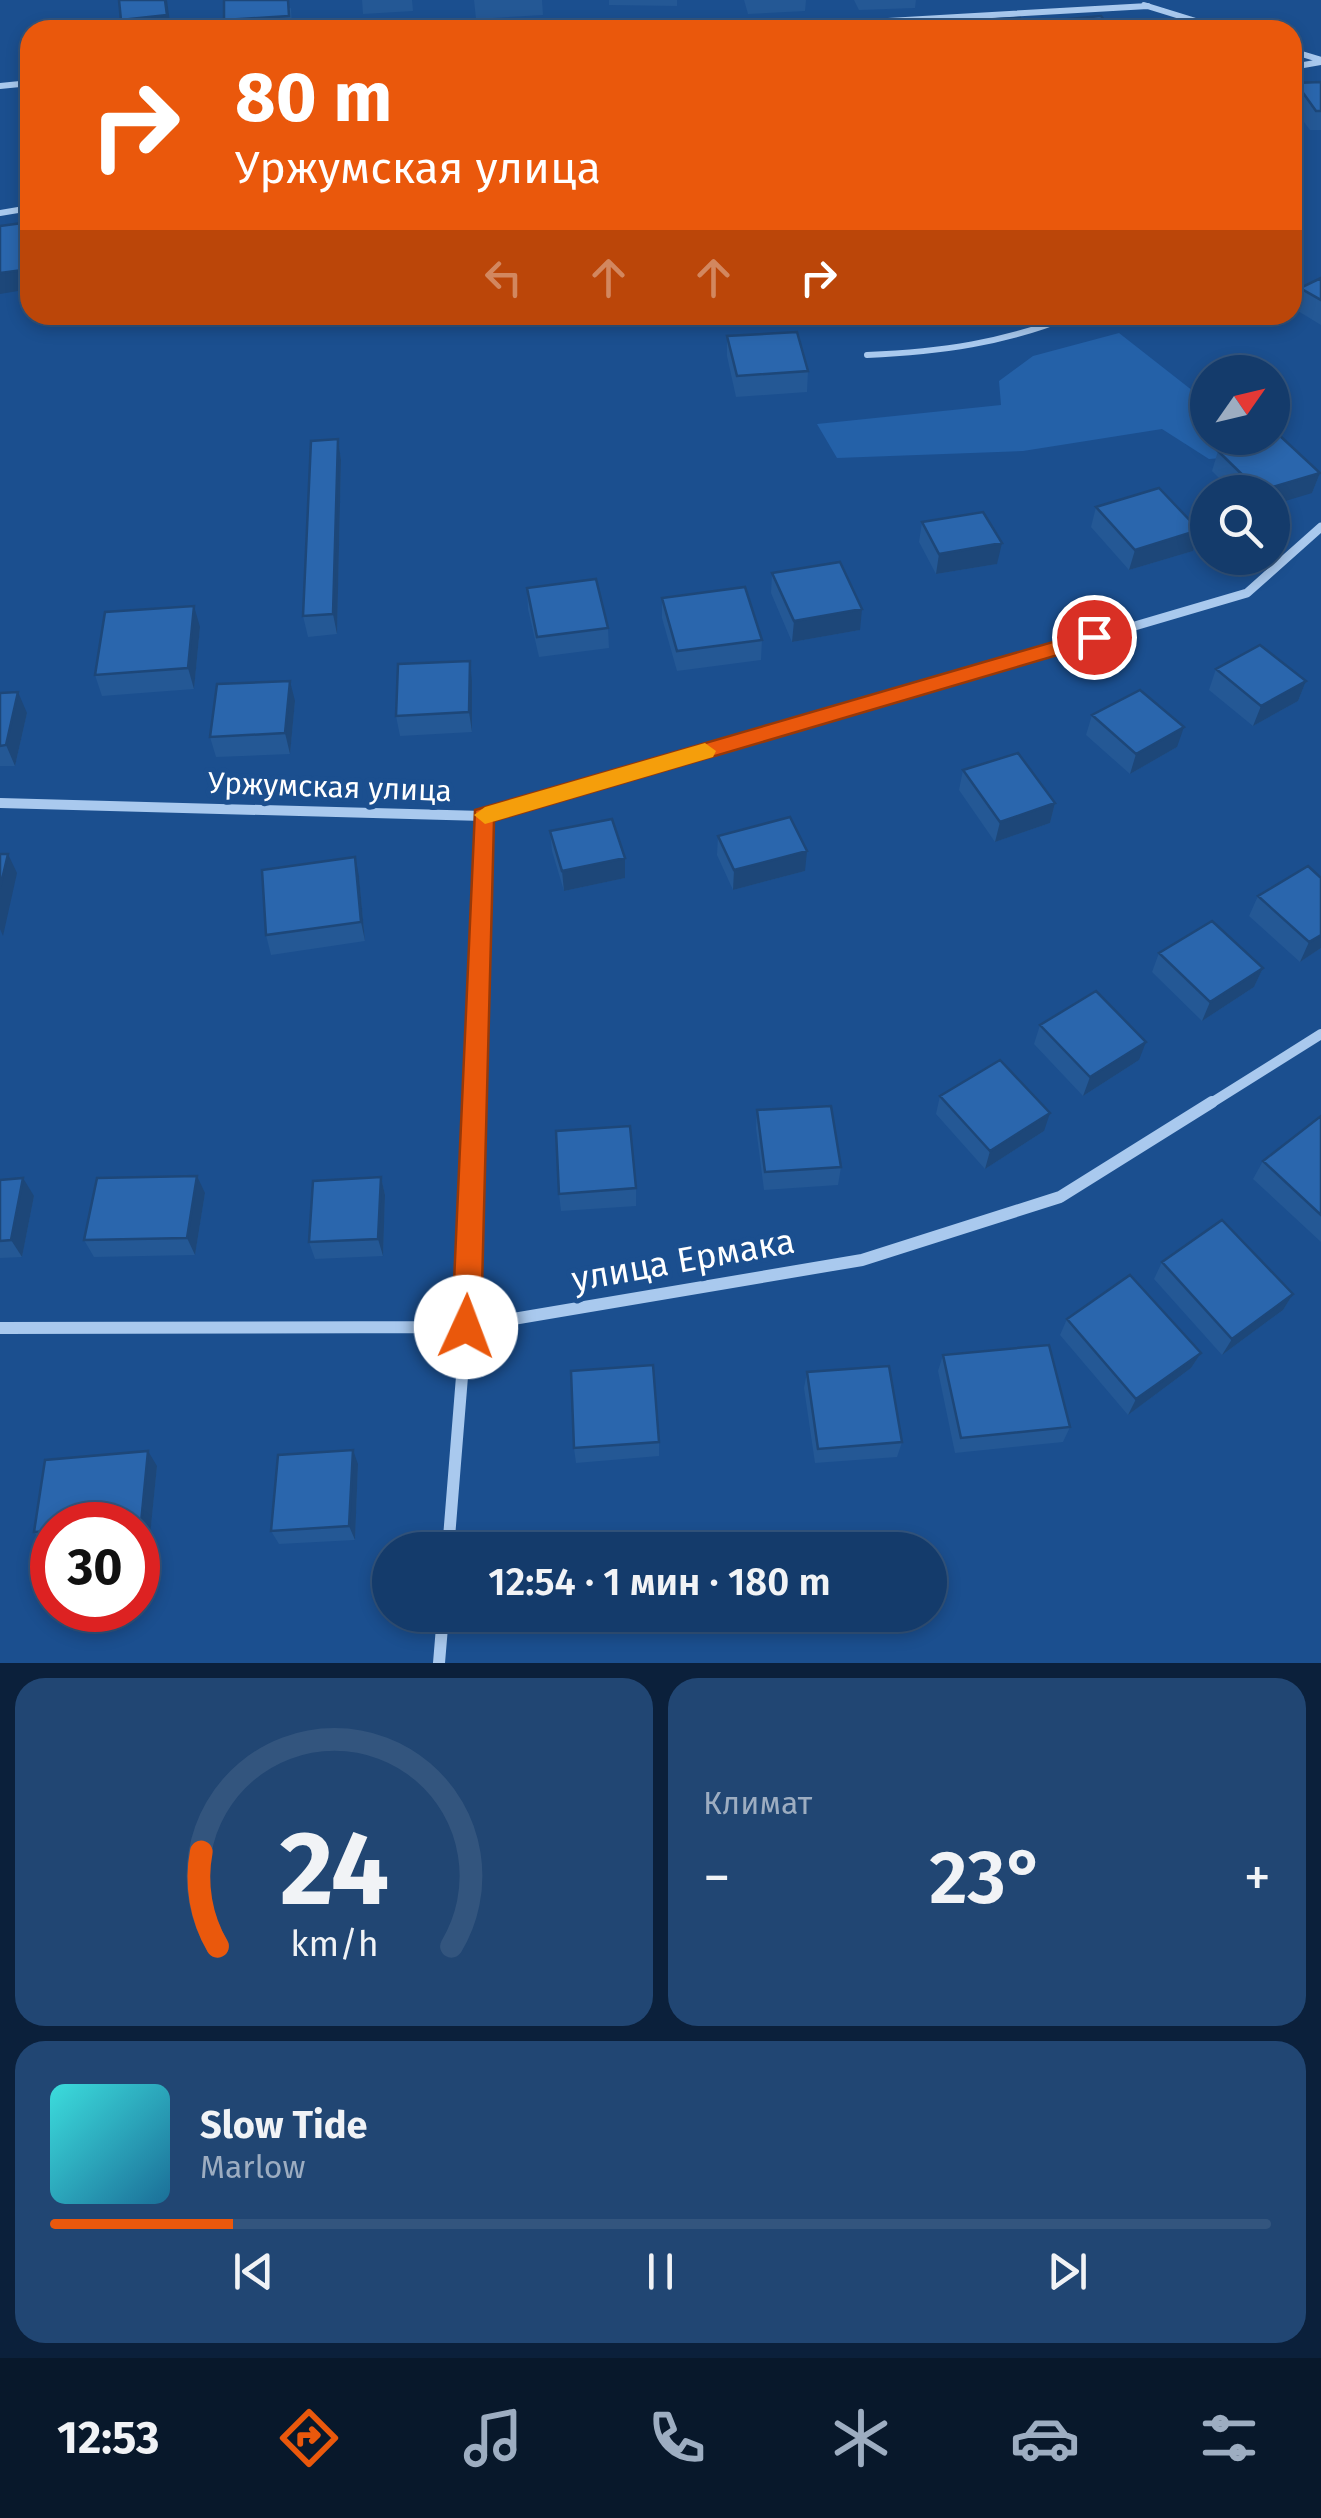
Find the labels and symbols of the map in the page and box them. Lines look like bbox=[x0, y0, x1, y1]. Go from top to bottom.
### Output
north arrow bbox=[1190, 355, 1290, 455]
pin bbox=[1052, 595, 1137, 680]
street label: Уржумская улица bbox=[207, 765, 453, 809]
street label: улица Ермака bbox=[568, 1220, 798, 1300]
position arrow bbox=[414, 1275, 518, 1379]
speed limit sign: 30 bbox=[30, 1502, 160, 1632]

